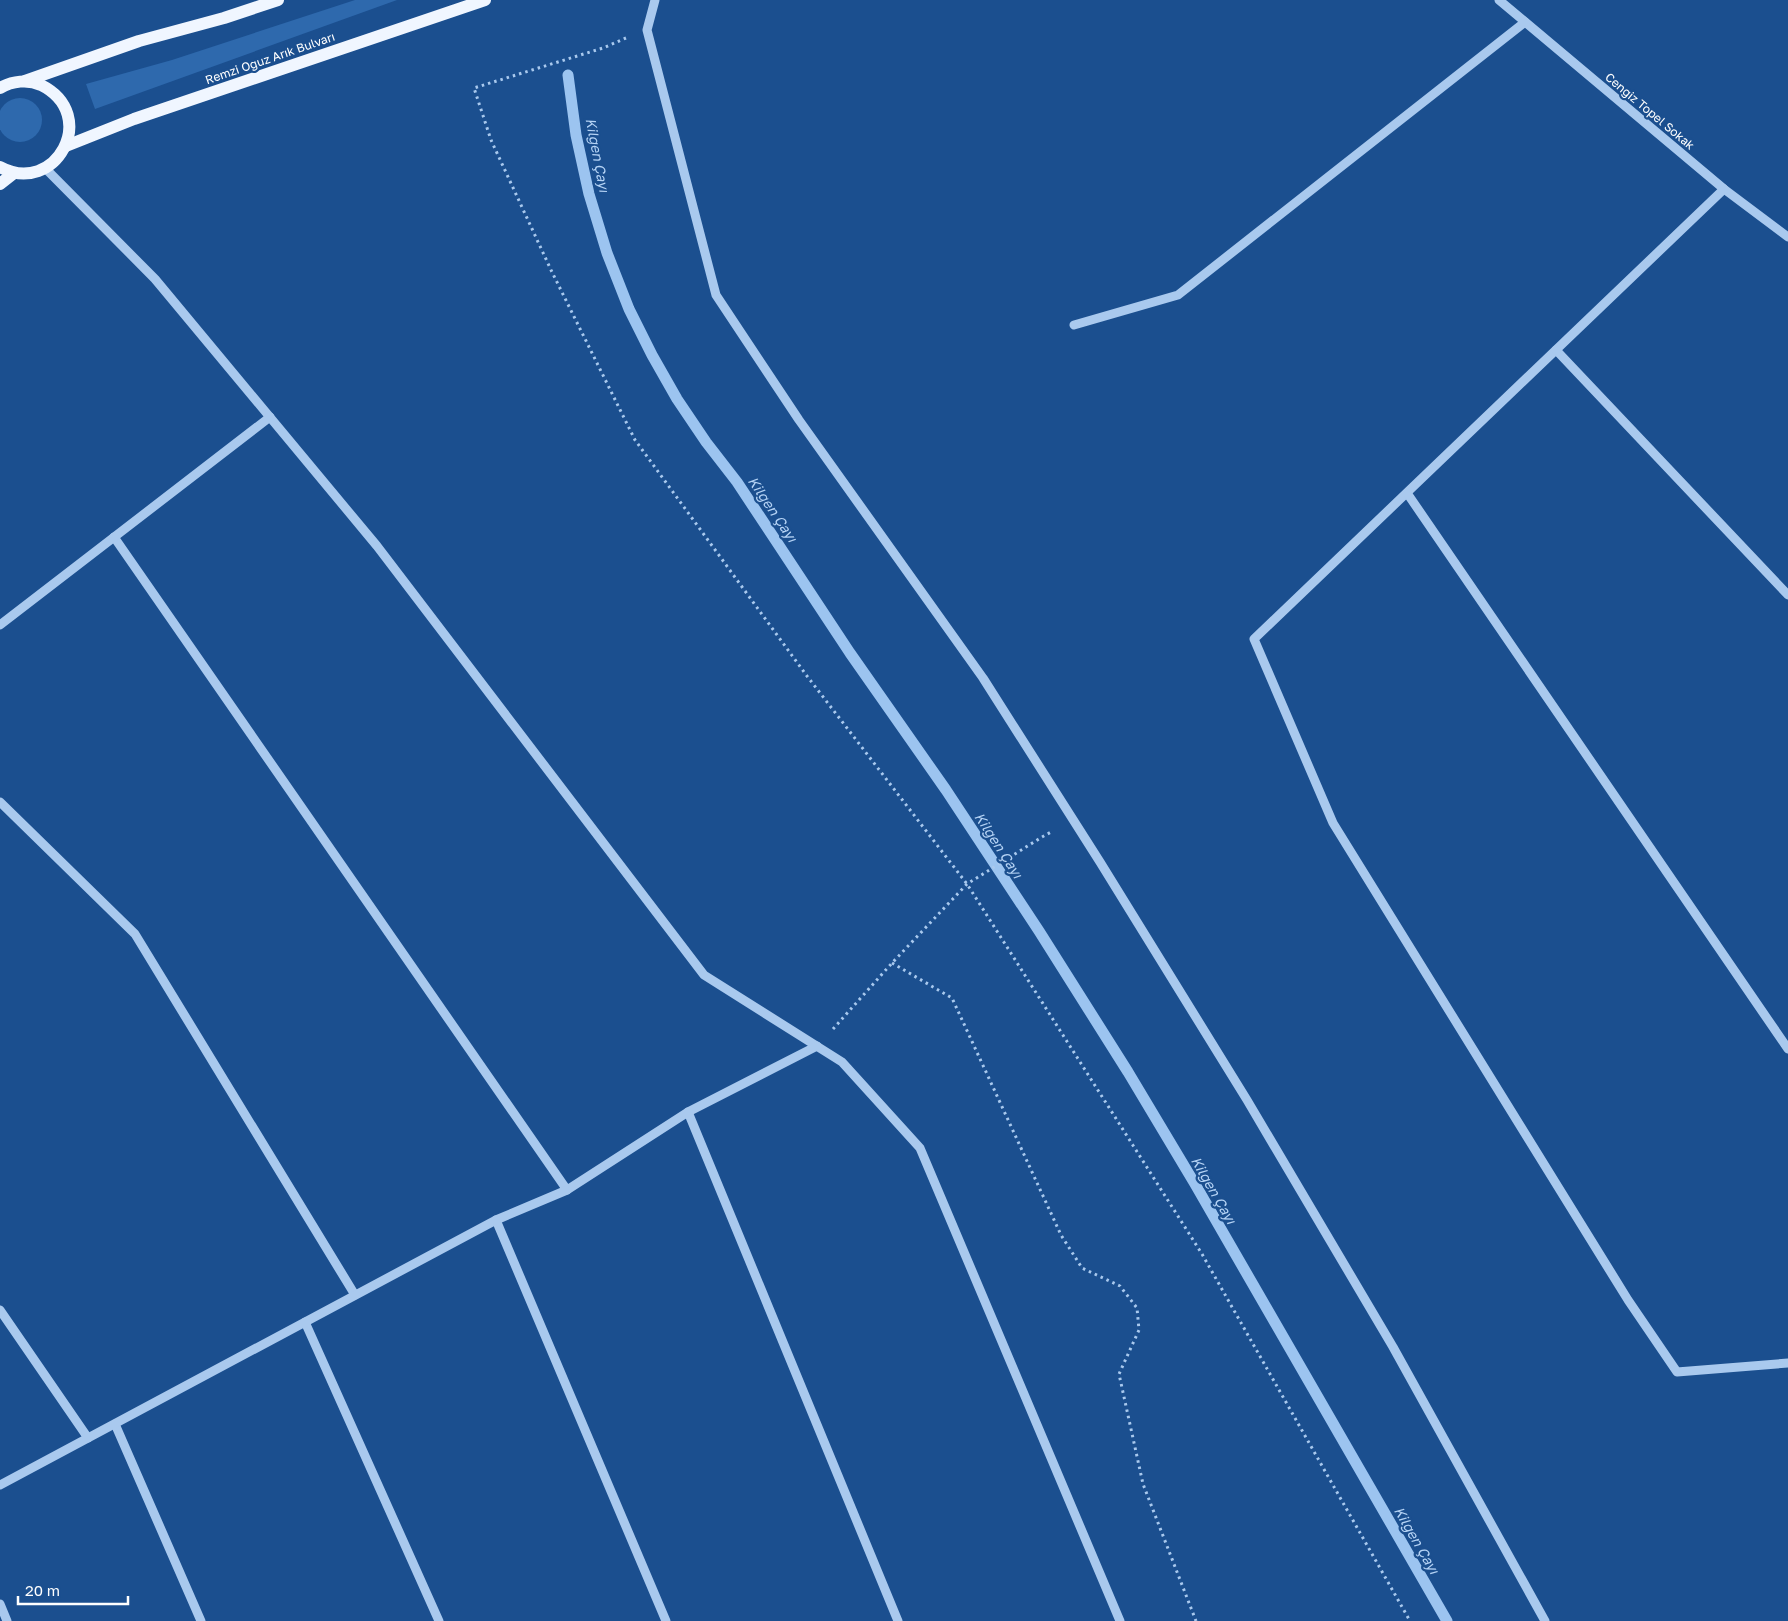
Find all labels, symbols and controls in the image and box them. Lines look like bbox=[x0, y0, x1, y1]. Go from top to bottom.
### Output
street label: Remzi Oğuz Arık Bulvarı bbox=[203, 29, 337, 87]
street label: Cengiz Topel Sokak bbox=[1602, 69, 1698, 153]
water label: Kilgen Çayı bbox=[582, 116, 614, 195]
water label: Kilgen Çayı bbox=[745, 473, 802, 546]
water label: Kilgen Çayı bbox=[971, 809, 1027, 882]
water label: Kilgen Çayı bbox=[1188, 1153, 1241, 1228]
water label: Kilgen Çayı bbox=[1391, 1503, 1444, 1578]
scale bar bbox=[18, 1574, 128, 1606]
text: 20 m bbox=[25, 1581, 60, 1599]

